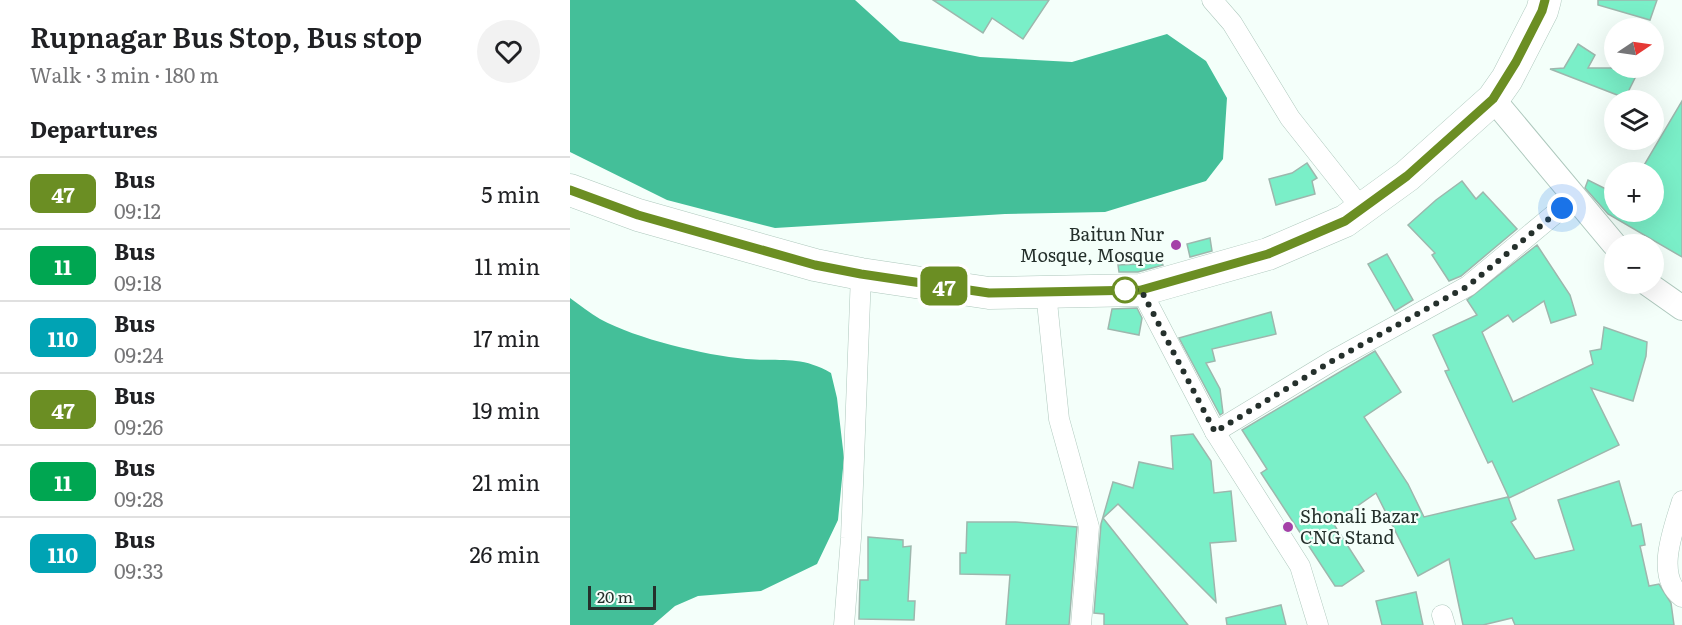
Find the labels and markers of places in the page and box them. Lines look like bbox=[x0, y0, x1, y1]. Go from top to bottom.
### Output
place label: Baitun Nur Mosque, Mosque bbox=[1020, 220, 1164, 268]
marker: Baitun Nur Mosque, Mosque bbox=[1169, 238, 1183, 252]
unlabelled marker bbox=[1112, 277, 1138, 303]
place label: Shonali Bazar CNG Stand bbox=[1300, 502, 1419, 550]
marker: Shonali Bazar CNG Stand bbox=[1281, 520, 1295, 534]

